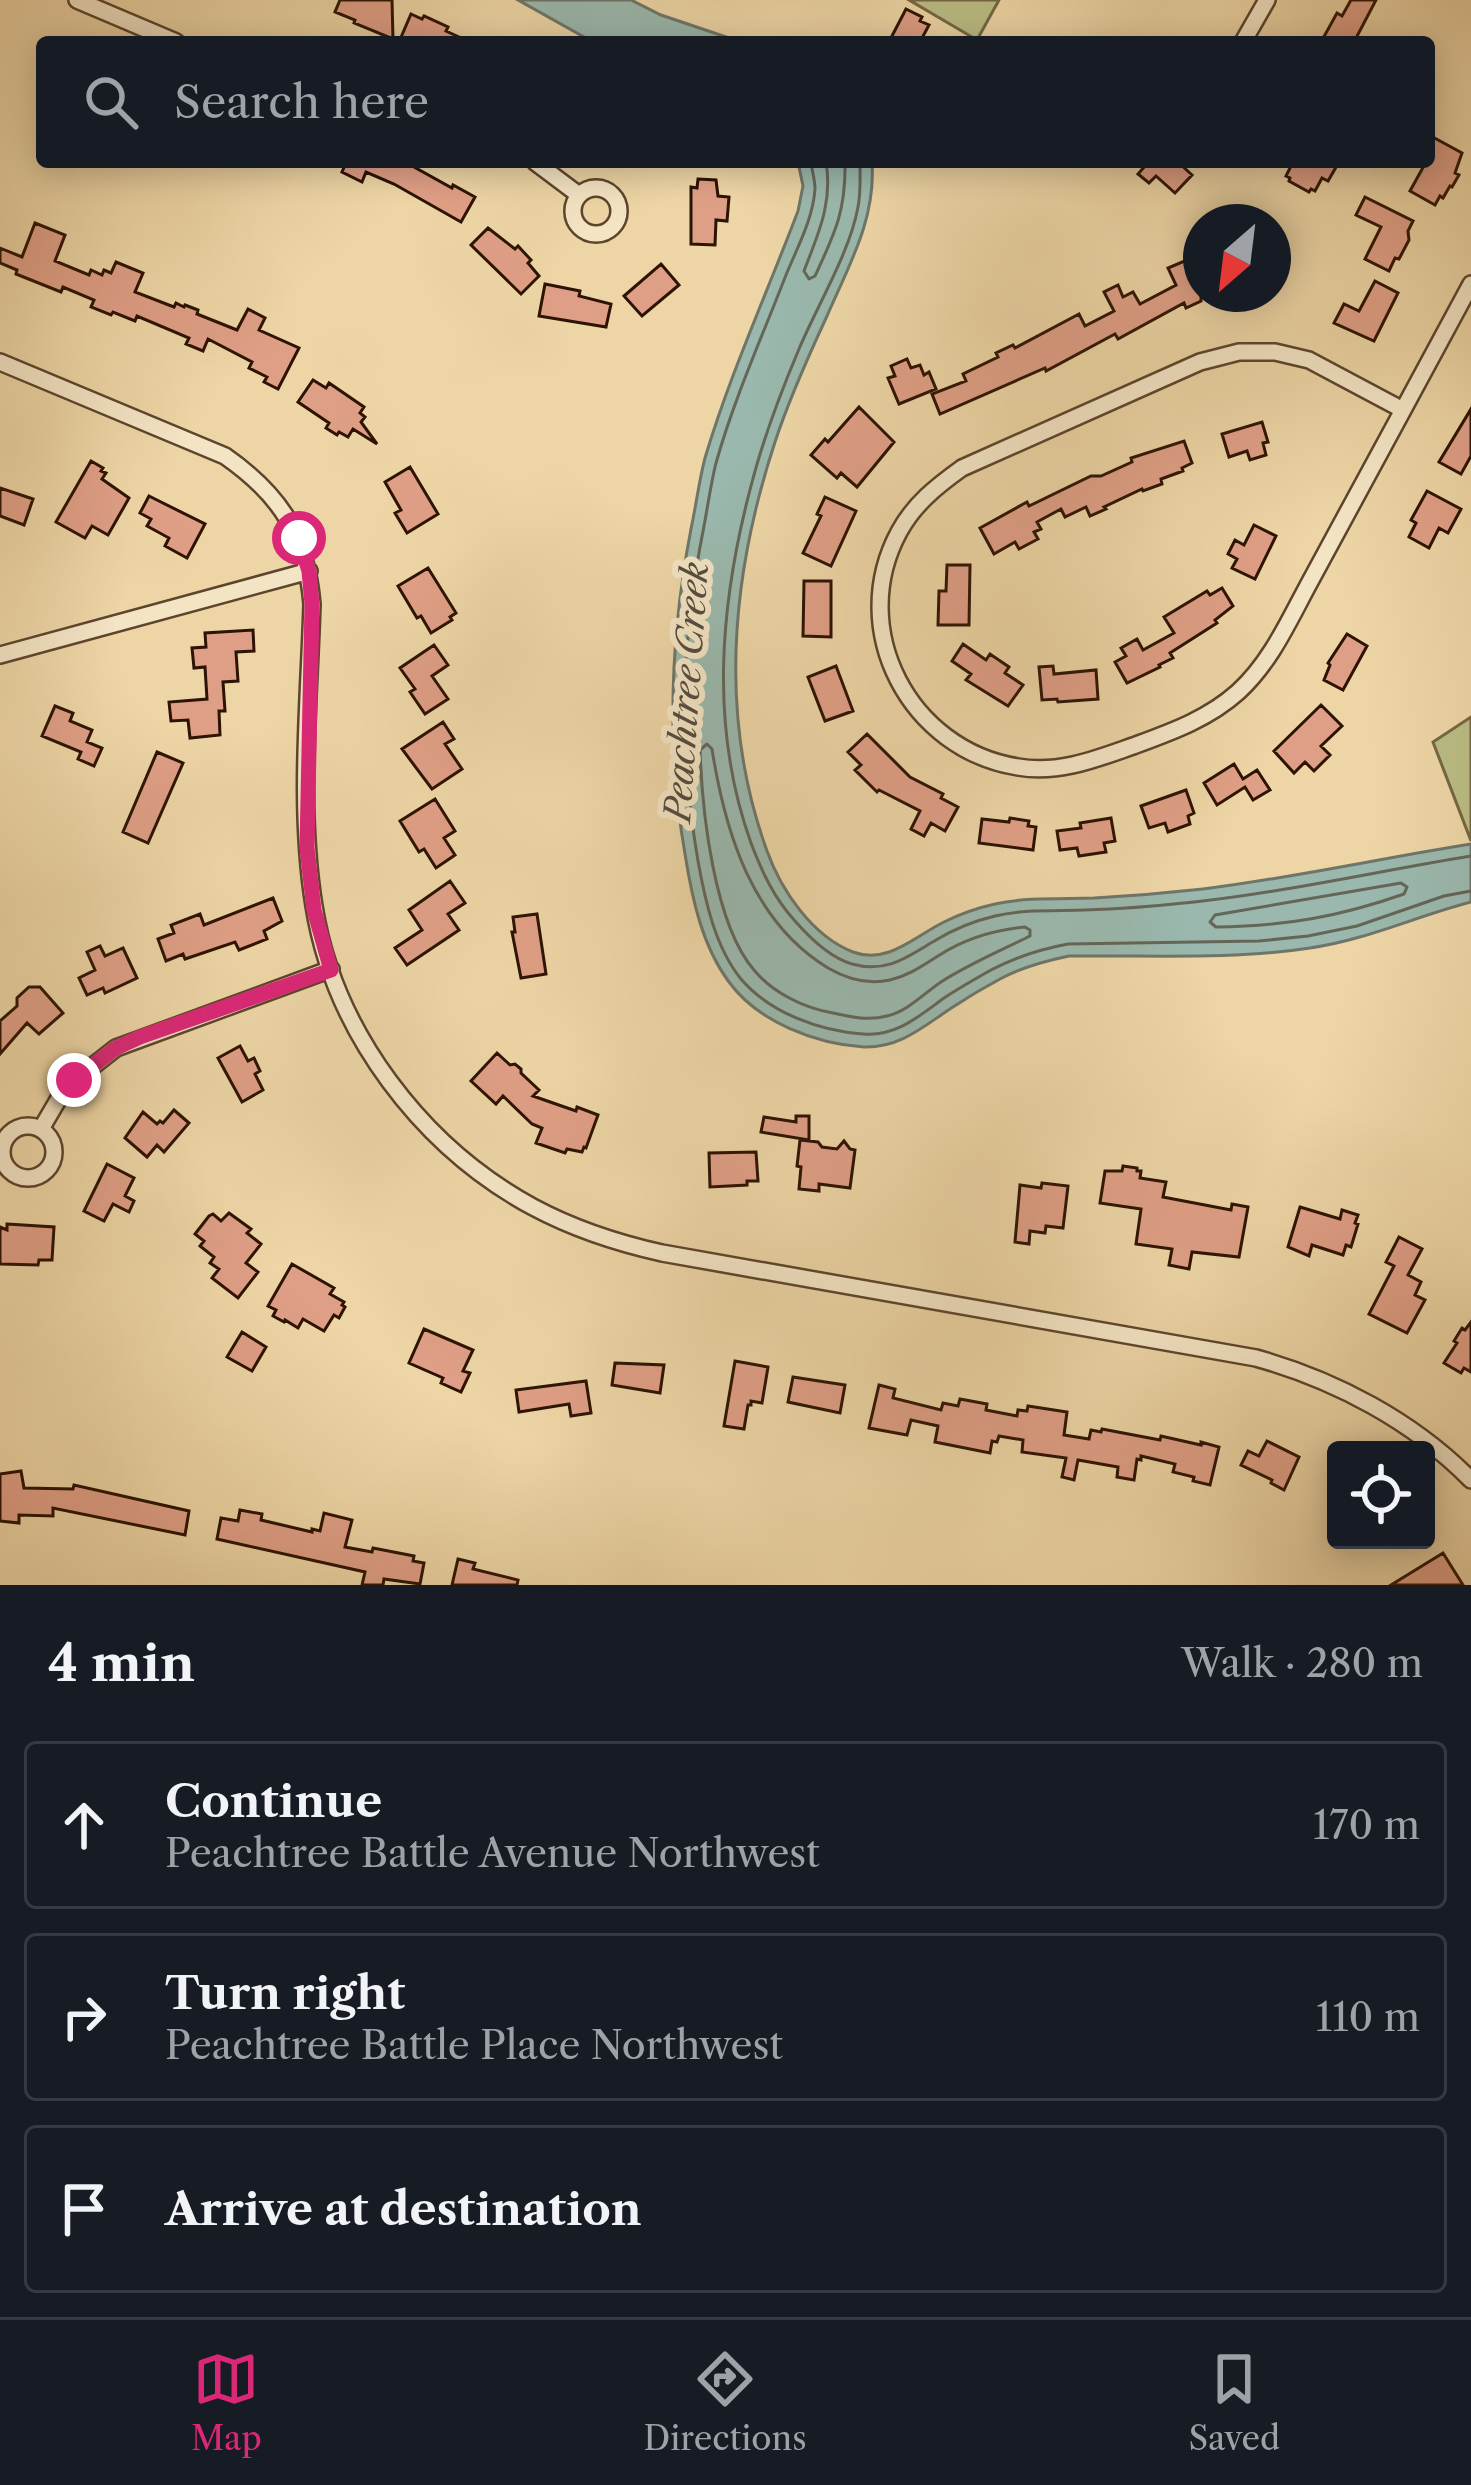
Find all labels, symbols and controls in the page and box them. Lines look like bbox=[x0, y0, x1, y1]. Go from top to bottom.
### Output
search box bbox=[36, 36, 1435, 168]
icon: search bbox=[78, 69, 144, 135]
text: Search here bbox=[174, 74, 429, 130]
north arrow bbox=[1183, 204, 1291, 312]
route start bbox=[272, 511, 326, 565]
water label: Peachtree Creek bbox=[655, 560, 717, 826]
route end bbox=[47, 1053, 101, 1107]
map controls bbox=[1327, 1441, 1435, 1549]
button: locate bbox=[1327, 1441, 1435, 1549]
text: 4 min bbox=[48, 1632, 195, 1694]
text: Walk · 280 m bbox=[1181, 1639, 1423, 1687]
text: Continue bbox=[165, 1773, 382, 1829]
icon: ahead bbox=[51, 1792, 117, 1858]
text: 170 m bbox=[1313, 1801, 1420, 1849]
text: Peachtree Battle Avenue Northwest bbox=[165, 1829, 820, 1877]
text: Turn right bbox=[165, 1965, 405, 2021]
icon: right bbox=[51, 1984, 117, 2050]
text: 110 m bbox=[1316, 1993, 1420, 2041]
text: Peachtree Battle Place Northwest bbox=[165, 2021, 783, 2069]
icon: arrive bbox=[51, 2176, 117, 2242]
text: Arrive at destination bbox=[165, 2181, 642, 2237]
tab: Map bbox=[191, 2346, 262, 2459]
tab: Directions bbox=[644, 2346, 807, 2459]
tab: Saved bbox=[1188, 2346, 1280, 2459]

